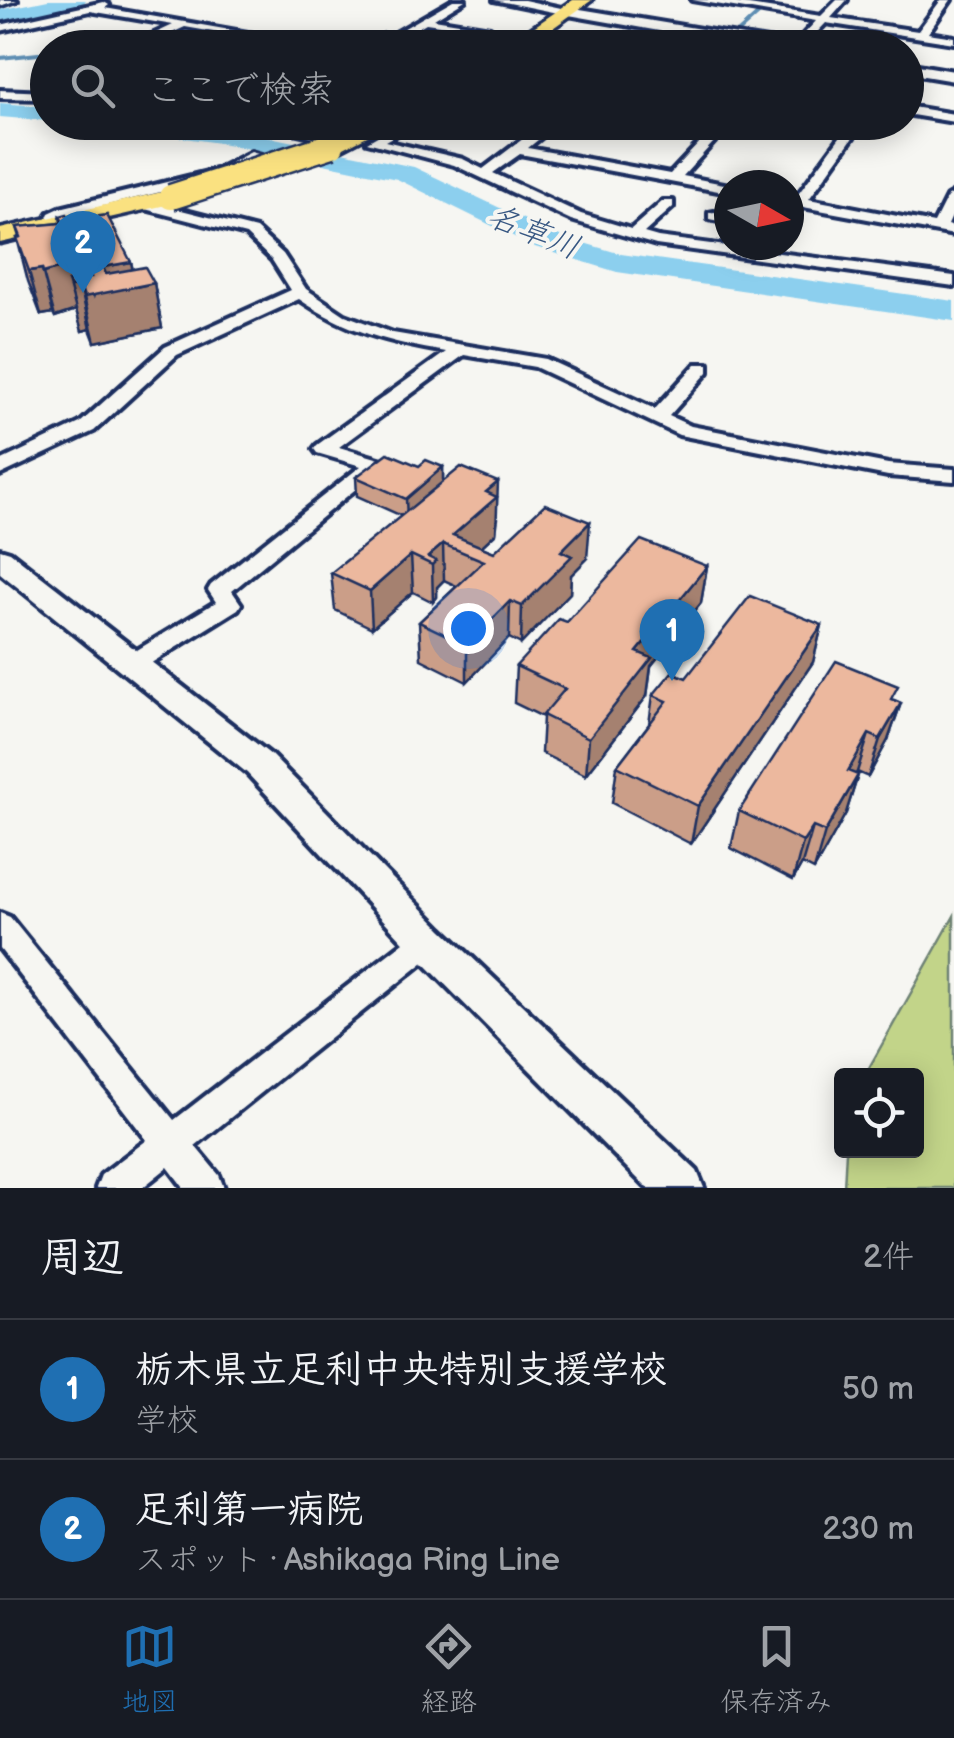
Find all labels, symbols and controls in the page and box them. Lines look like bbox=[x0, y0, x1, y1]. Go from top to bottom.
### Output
search box bbox=[30, 30, 924, 140]
icon: search bbox=[65, 58, 120, 113]
text: ここで検索 bbox=[145, 68, 335, 113]
north arrow bbox=[714, 170, 804, 260]
water label: 名草川 bbox=[482, 196, 585, 268]
pin: 2 bbox=[51, 210, 116, 293]
pin: 1 bbox=[640, 598, 704, 681]
your location bbox=[443, 603, 494, 654]
map controls bbox=[834, 1068, 924, 1158]
button: locate bbox=[834, 1068, 924, 1158]
text: 周辺 bbox=[40, 1233, 124, 1284]
text: 2件 bbox=[863, 1238, 914, 1277]
text: 栃木県立足利中央特別支援学校 bbox=[135, 1348, 667, 1393]
text: 1 bbox=[66, 1370, 79, 1409]
text: 50 m bbox=[842, 1370, 914, 1409]
text: 学校 bbox=[135, 1401, 199, 1440]
text: 足利第一病院 bbox=[135, 1488, 363, 1533]
text: 2 bbox=[63, 1510, 82, 1549]
text: 230 m bbox=[822, 1510, 914, 1549]
text: スポット · Ashikaga Ring Line bbox=[135, 1541, 560, 1580]
tab: 地図 bbox=[122, 1619, 178, 1719]
tab: 経路 bbox=[421, 1619, 477, 1719]
tab: 保存済み bbox=[720, 1619, 832, 1719]

